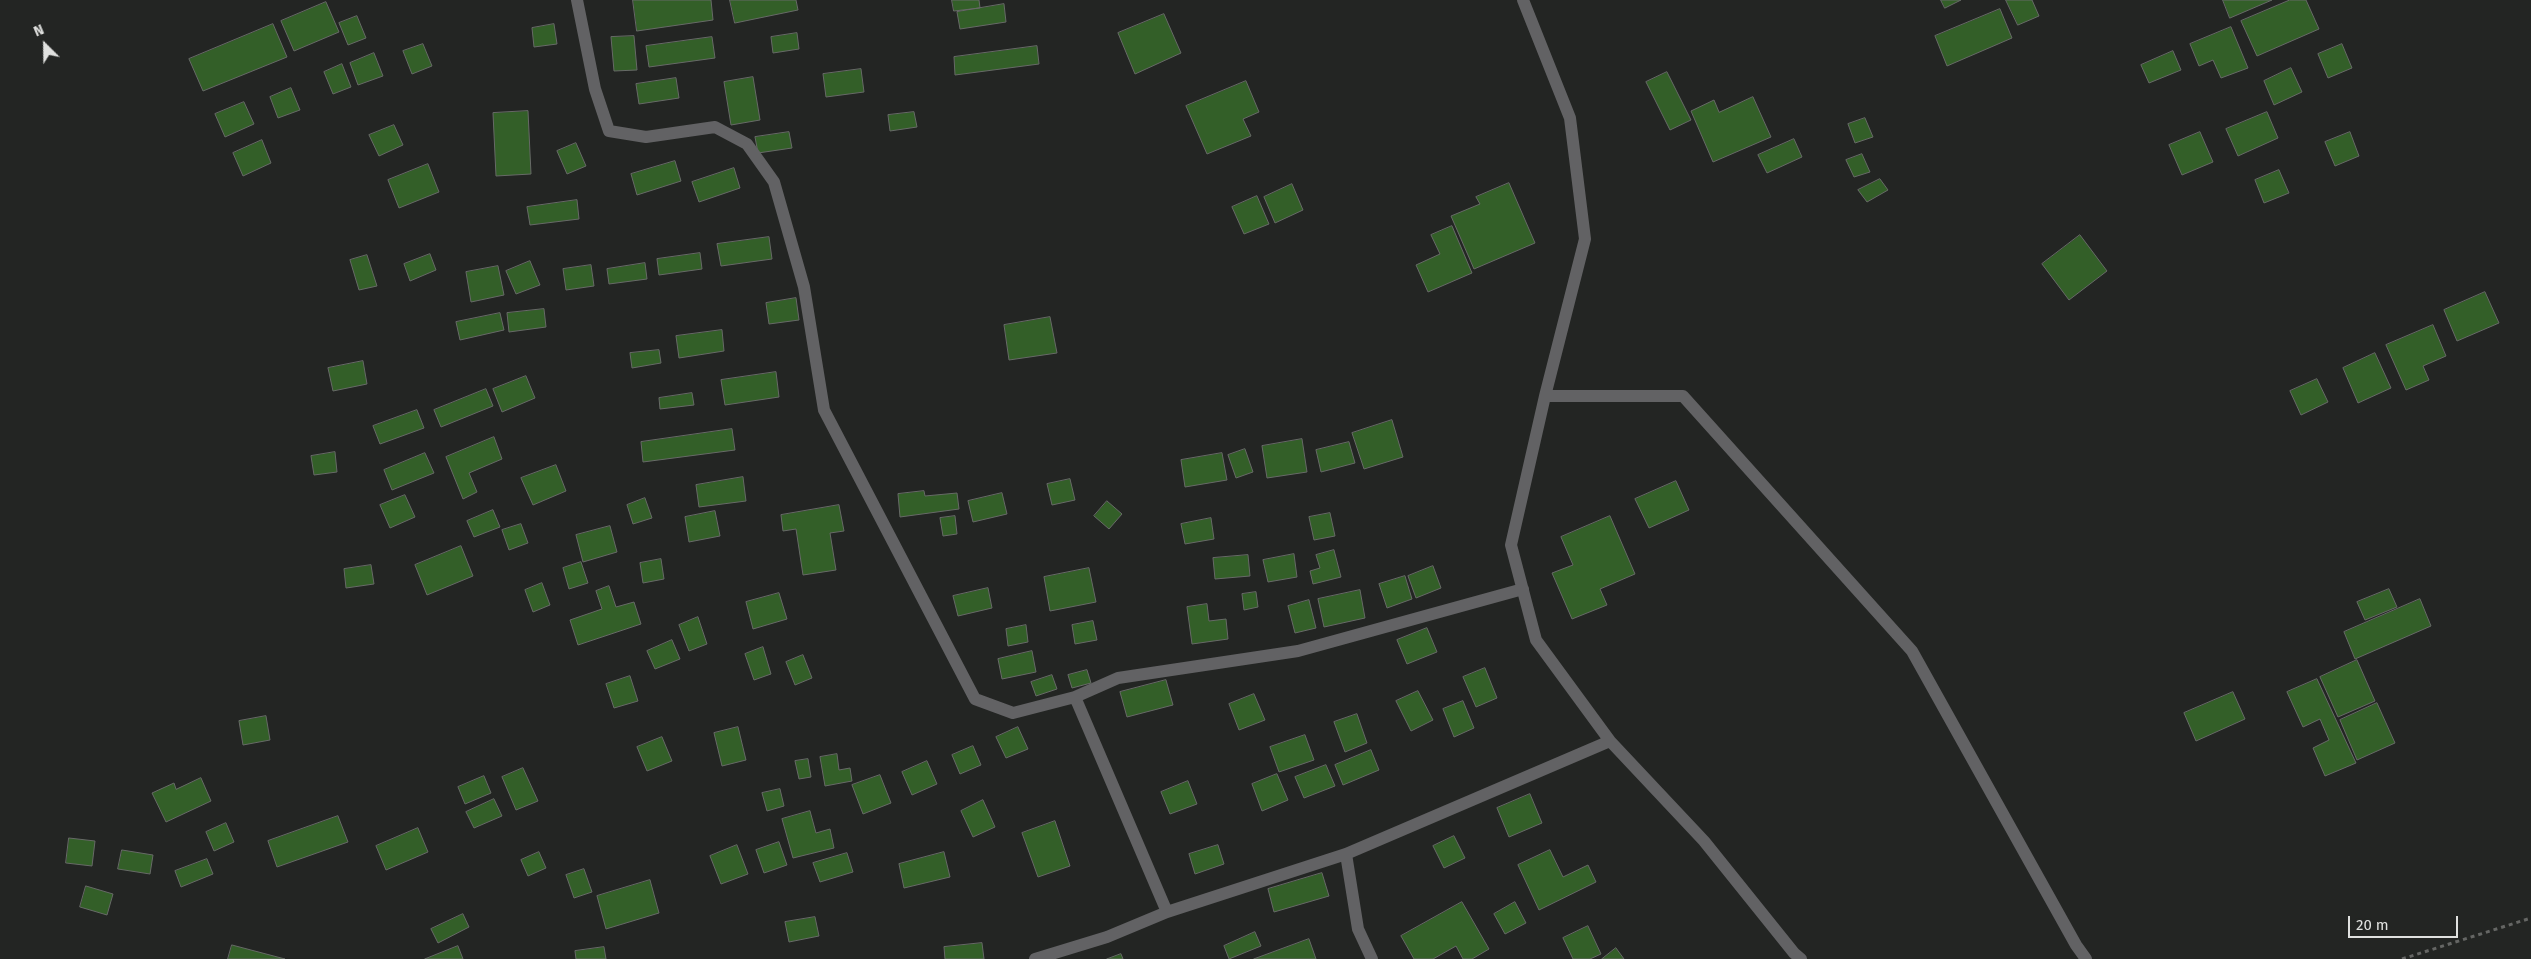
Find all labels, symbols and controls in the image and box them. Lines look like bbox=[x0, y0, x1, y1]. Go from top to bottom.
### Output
north arrow bbox=[20, 20, 70, 70]
text: N bbox=[31, 21, 47, 40]
scale bar bbox=[2351, 906, 2461, 938]
text: 20 m bbox=[2356, 916, 2389, 934]

